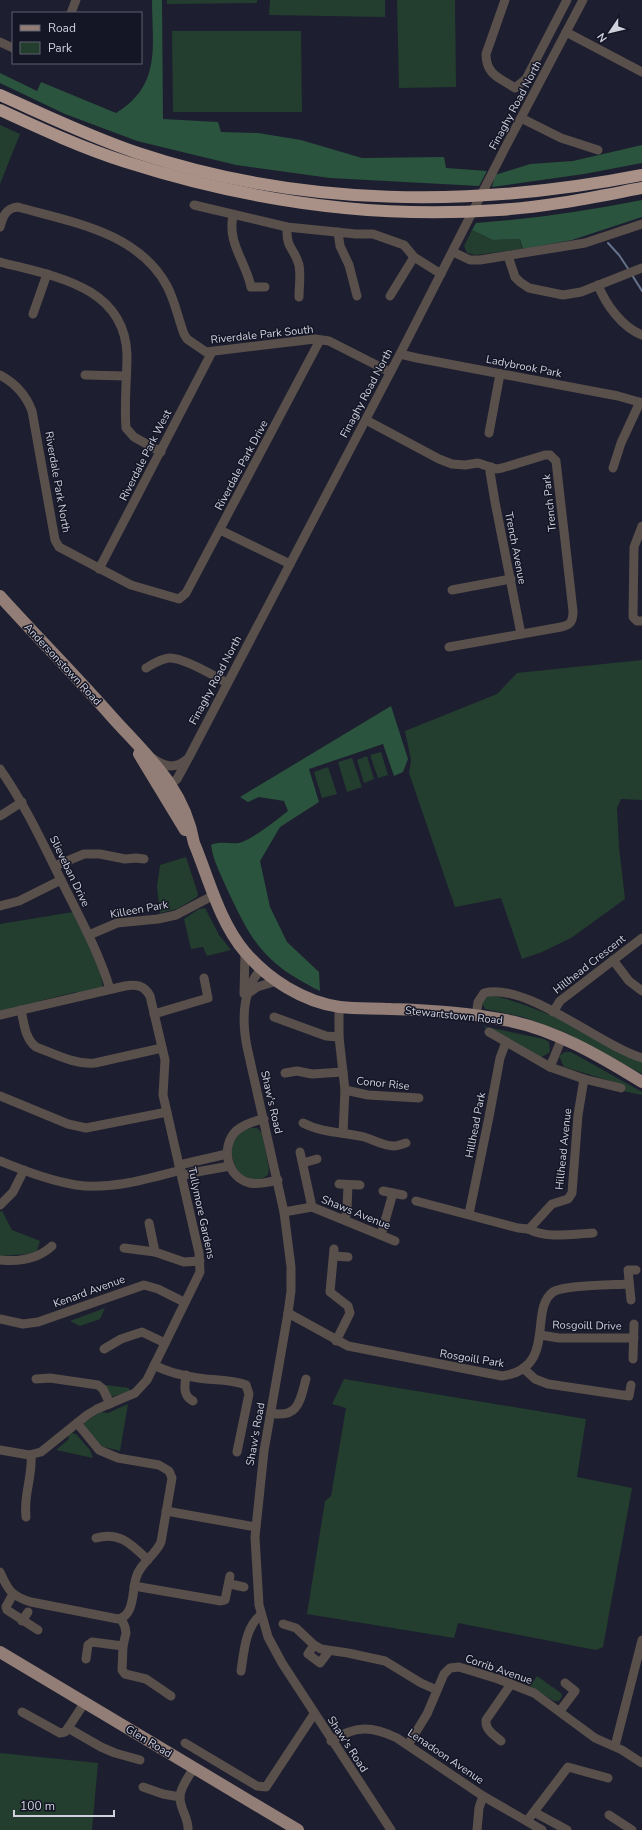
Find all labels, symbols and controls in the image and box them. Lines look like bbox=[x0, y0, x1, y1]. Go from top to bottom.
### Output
legend bbox=[12, 12, 142, 64]
north arrow bbox=[590, 12, 630, 52]
text: Road bbox=[48, 20, 76, 36]
text: N bbox=[594, 30, 611, 45]
text: Park bbox=[48, 40, 73, 56]
street label: Finaghy Road North bbox=[486, 58, 545, 152]
street label: Riverdale Park South bbox=[210, 322, 314, 347]
street label: Finaghy Road North bbox=[337, 346, 396, 440]
street label: Ladybrook Park bbox=[485, 352, 563, 381]
street label: Riverdale Park West bbox=[116, 407, 175, 503]
street label: Riverdale Park Drive bbox=[211, 417, 272, 513]
street label: Riverdale Park North bbox=[41, 430, 74, 534]
street label: Trench Park bbox=[539, 473, 560, 533]
street label: Trench Avenue bbox=[501, 511, 530, 586]
street label: Andersonstown Road bbox=[21, 620, 105, 709]
street label: Finaghy Road North bbox=[186, 633, 245, 727]
street label: Slieveban Drive bbox=[46, 833, 93, 909]
street label: Killeen Park bbox=[109, 897, 170, 922]
street label: Hillhead Crescent bbox=[550, 931, 629, 997]
street label: Stewartstown Road bbox=[404, 1003, 504, 1028]
street label: Shaw's Road bbox=[257, 1069, 286, 1135]
street label: Conor Rise bbox=[356, 1073, 410, 1094]
street label: Hillhead Park bbox=[462, 1091, 489, 1159]
street label: Hillhead Avenue bbox=[552, 1107, 575, 1191]
street label: Tullymore Gardens bbox=[184, 1166, 219, 1260]
street label: Shaws Avenue bbox=[319, 1192, 393, 1233]
street label: Kenard Avenue bbox=[51, 1272, 127, 1311]
street label: Rosgoill Drive bbox=[552, 1317, 622, 1334]
street label: Rosgoill Park bbox=[439, 1346, 506, 1371]
street label: Shaw's Road bbox=[243, 1401, 268, 1467]
street label: Corrib Avenue bbox=[463, 1651, 535, 1688]
street label: Shaw's Road bbox=[324, 1713, 371, 1775]
street label: Glen Road bbox=[123, 1722, 175, 1761]
street label: Lenadoon Avenue bbox=[405, 1725, 487, 1788]
scale bar bbox=[14, 1792, 114, 1818]
text: 100 m bbox=[20, 1798, 55, 1814]

